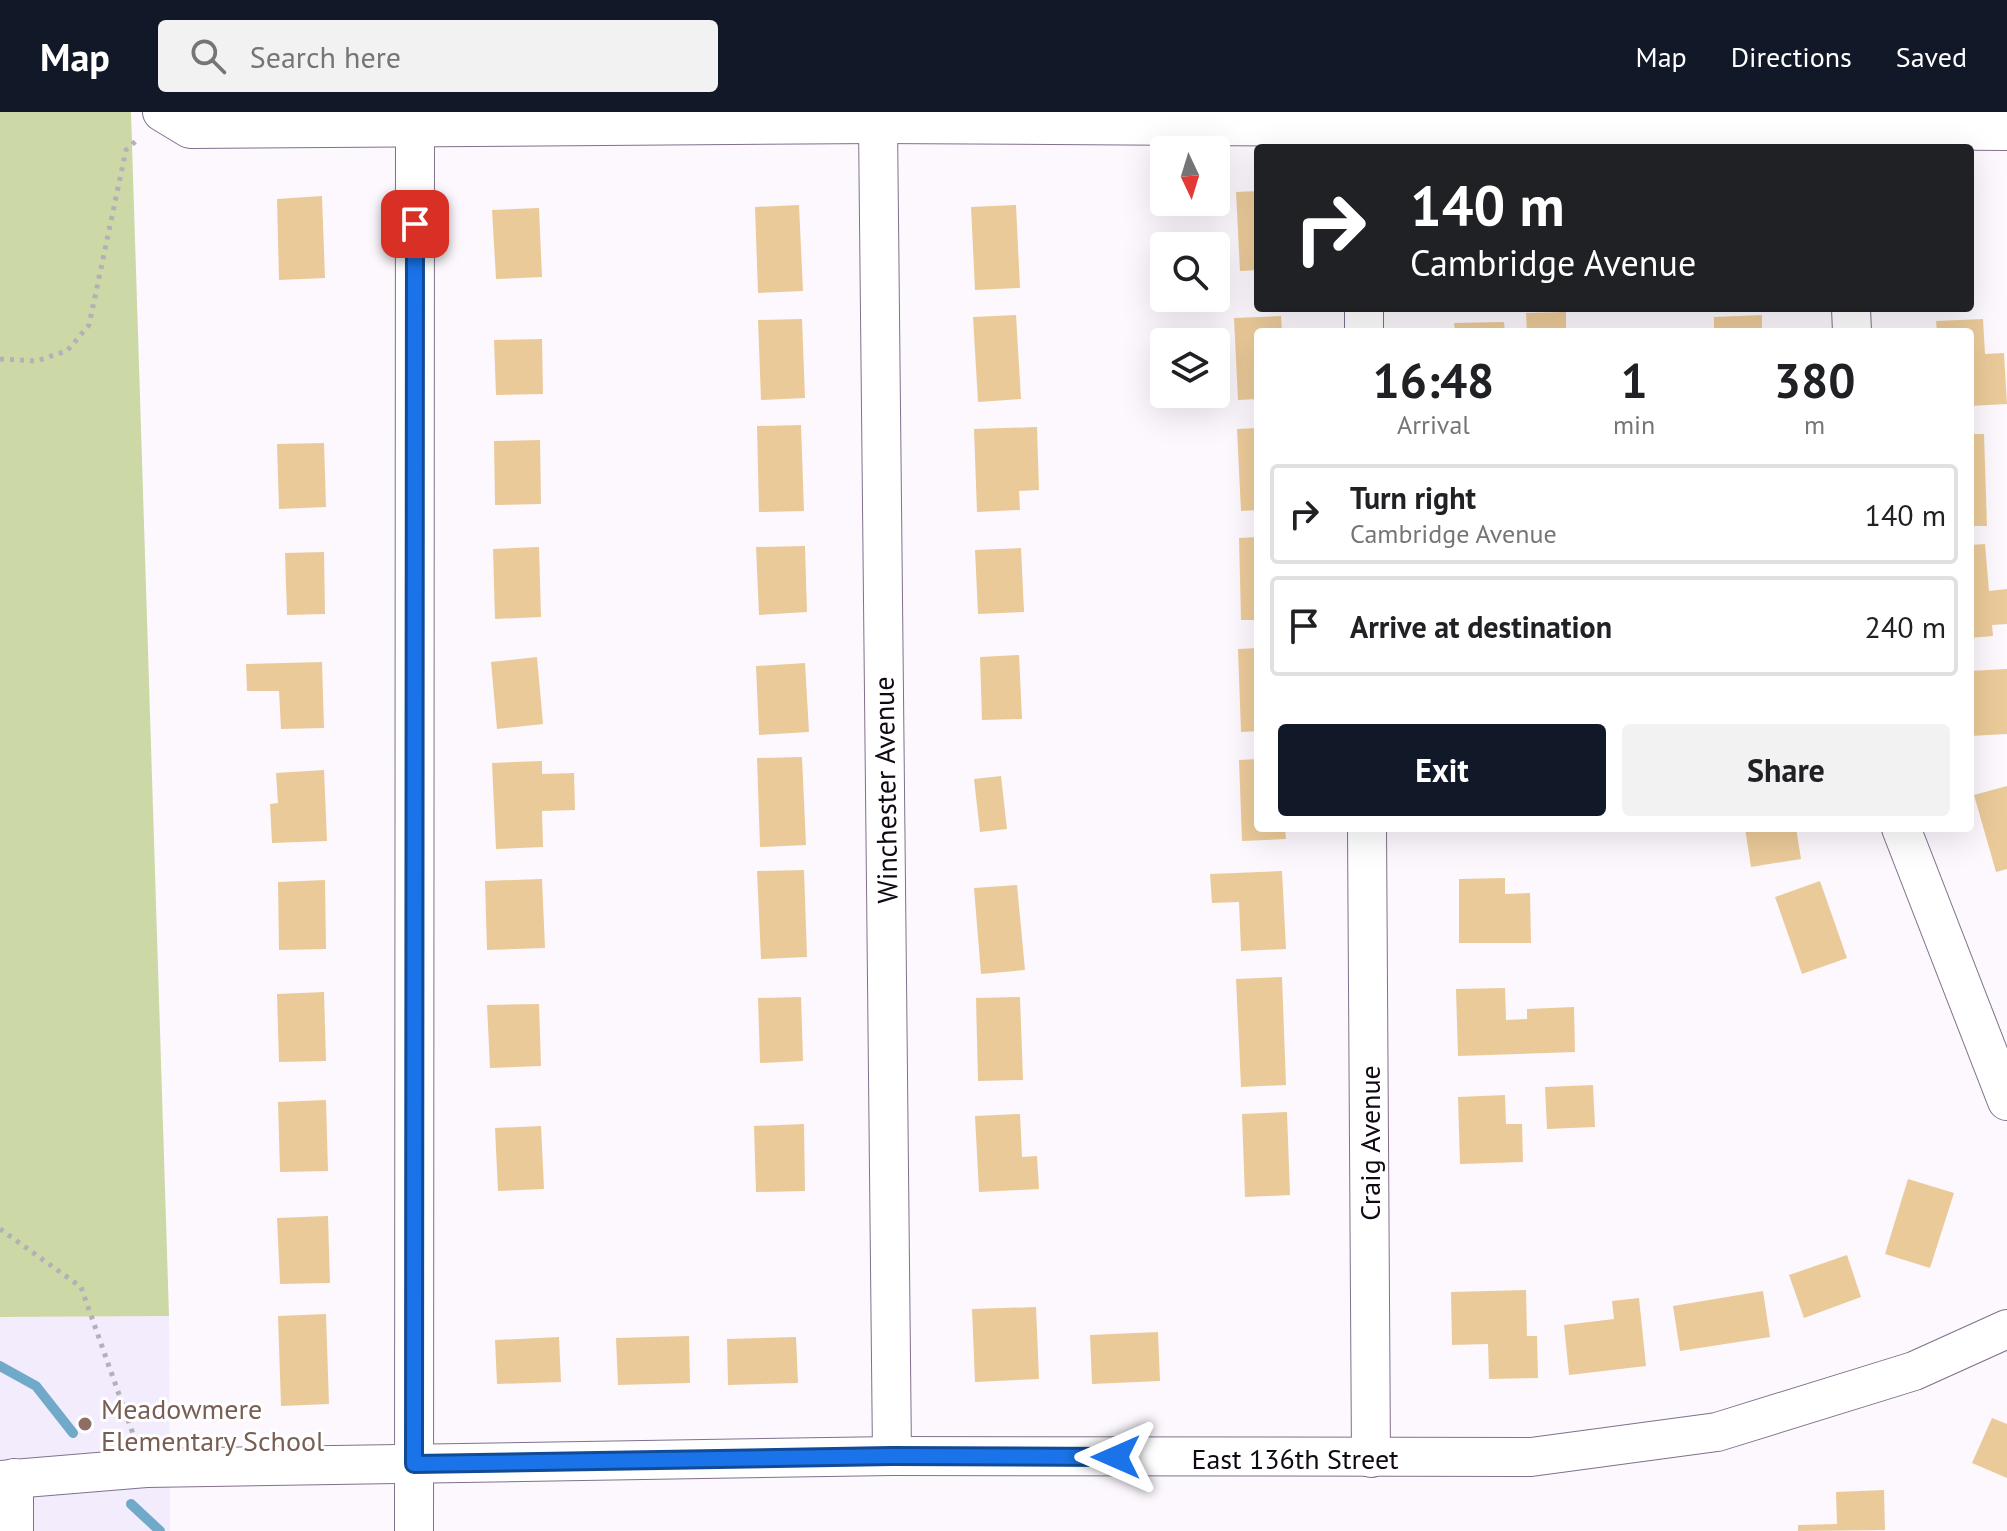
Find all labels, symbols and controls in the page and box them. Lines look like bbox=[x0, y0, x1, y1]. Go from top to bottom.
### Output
search box bbox=[158, 20, 718, 92]
text: Map bbox=[40, 32, 110, 81]
icon: search bbox=[186, 34, 230, 78]
text: Search here bbox=[250, 37, 401, 76]
text: Map bbox=[1636, 38, 1687, 75]
text: Directions bbox=[1731, 38, 1852, 75]
text: Saved bbox=[1896, 38, 1967, 75]
north arrow bbox=[1150, 136, 1230, 216]
map controls bbox=[1150, 136, 1230, 408]
text: 140 m bbox=[1410, 169, 1565, 241]
icon: right bbox=[1278, 176, 1382, 280]
pin bbox=[381, 190, 449, 258]
icon: arrive bbox=[393, 202, 437, 246]
button: search bbox=[1150, 232, 1230, 312]
text: Cambridge Avenue bbox=[1410, 239, 1696, 286]
button: layers bbox=[1150, 328, 1230, 408]
text: 16:48 bbox=[1373, 349, 1494, 411]
text: 1 bbox=[1620, 349, 1648, 411]
text: 380 bbox=[1774, 349, 1855, 411]
text: Arrival bbox=[1397, 408, 1470, 441]
text: min bbox=[1613, 408, 1655, 441]
text: m bbox=[1804, 408, 1825, 441]
text: Turn right bbox=[1350, 478, 1476, 517]
icon: right bbox=[1282, 492, 1326, 536]
text: 140 m bbox=[1865, 495, 1946, 534]
text: Cambridge Avenue bbox=[1350, 517, 1557, 550]
icon: arrive bbox=[1282, 604, 1326, 648]
text: Arrive at destination bbox=[1350, 607, 1612, 646]
text: 240 m bbox=[1865, 607, 1946, 646]
street label: Winchester Avenue bbox=[865, 676, 905, 904]
button: Exit bbox=[1278, 724, 1606, 816]
button: Share bbox=[1622, 724, 1950, 816]
street label: Craig Avenue bbox=[1351, 1065, 1388, 1221]
place label: Meadowmere Elementary School bbox=[101, 1390, 324, 1459]
marker: Meadowmere Elementary School bbox=[76, 1415, 94, 1433]
position arrow bbox=[1074, 1415, 1158, 1499]
street label: East 136th Street bbox=[1191, 1440, 1399, 1477]

